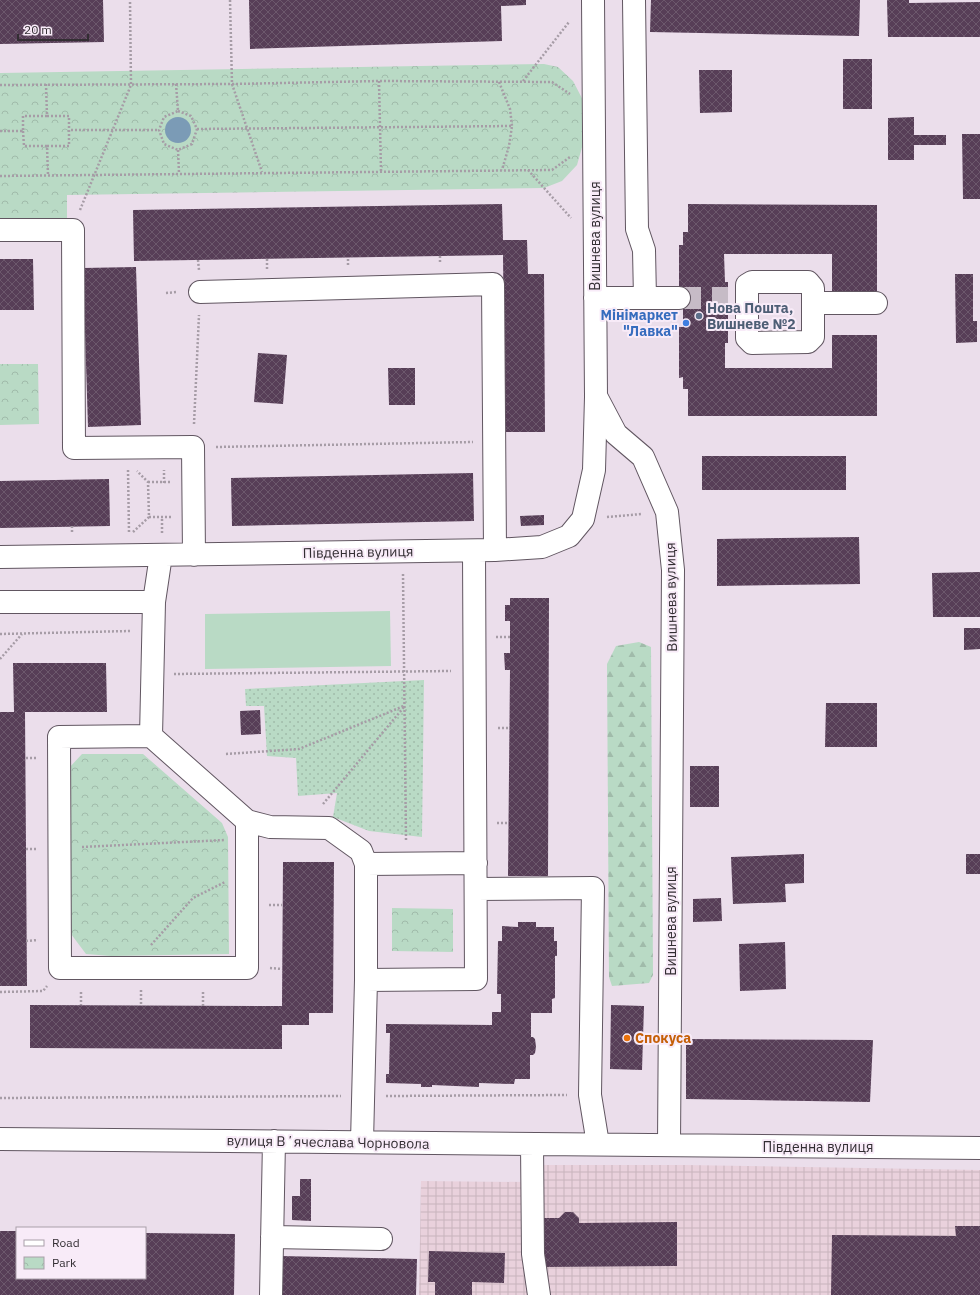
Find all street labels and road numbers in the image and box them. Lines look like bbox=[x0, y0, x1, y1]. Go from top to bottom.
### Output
street label: Вишнева вулиця bbox=[586, 181, 604, 291]
street label: Південна вулиця bbox=[302, 542, 414, 562]
street label: Вишнева вулиця bbox=[661, 542, 681, 652]
street label: Вишнева вулиця bbox=[662, 866, 680, 976]
street label: вулиця Вʼячеслава Чорновола bbox=[226, 1131, 430, 1153]
street label: Південна вулиця bbox=[763, 1138, 873, 1156]

